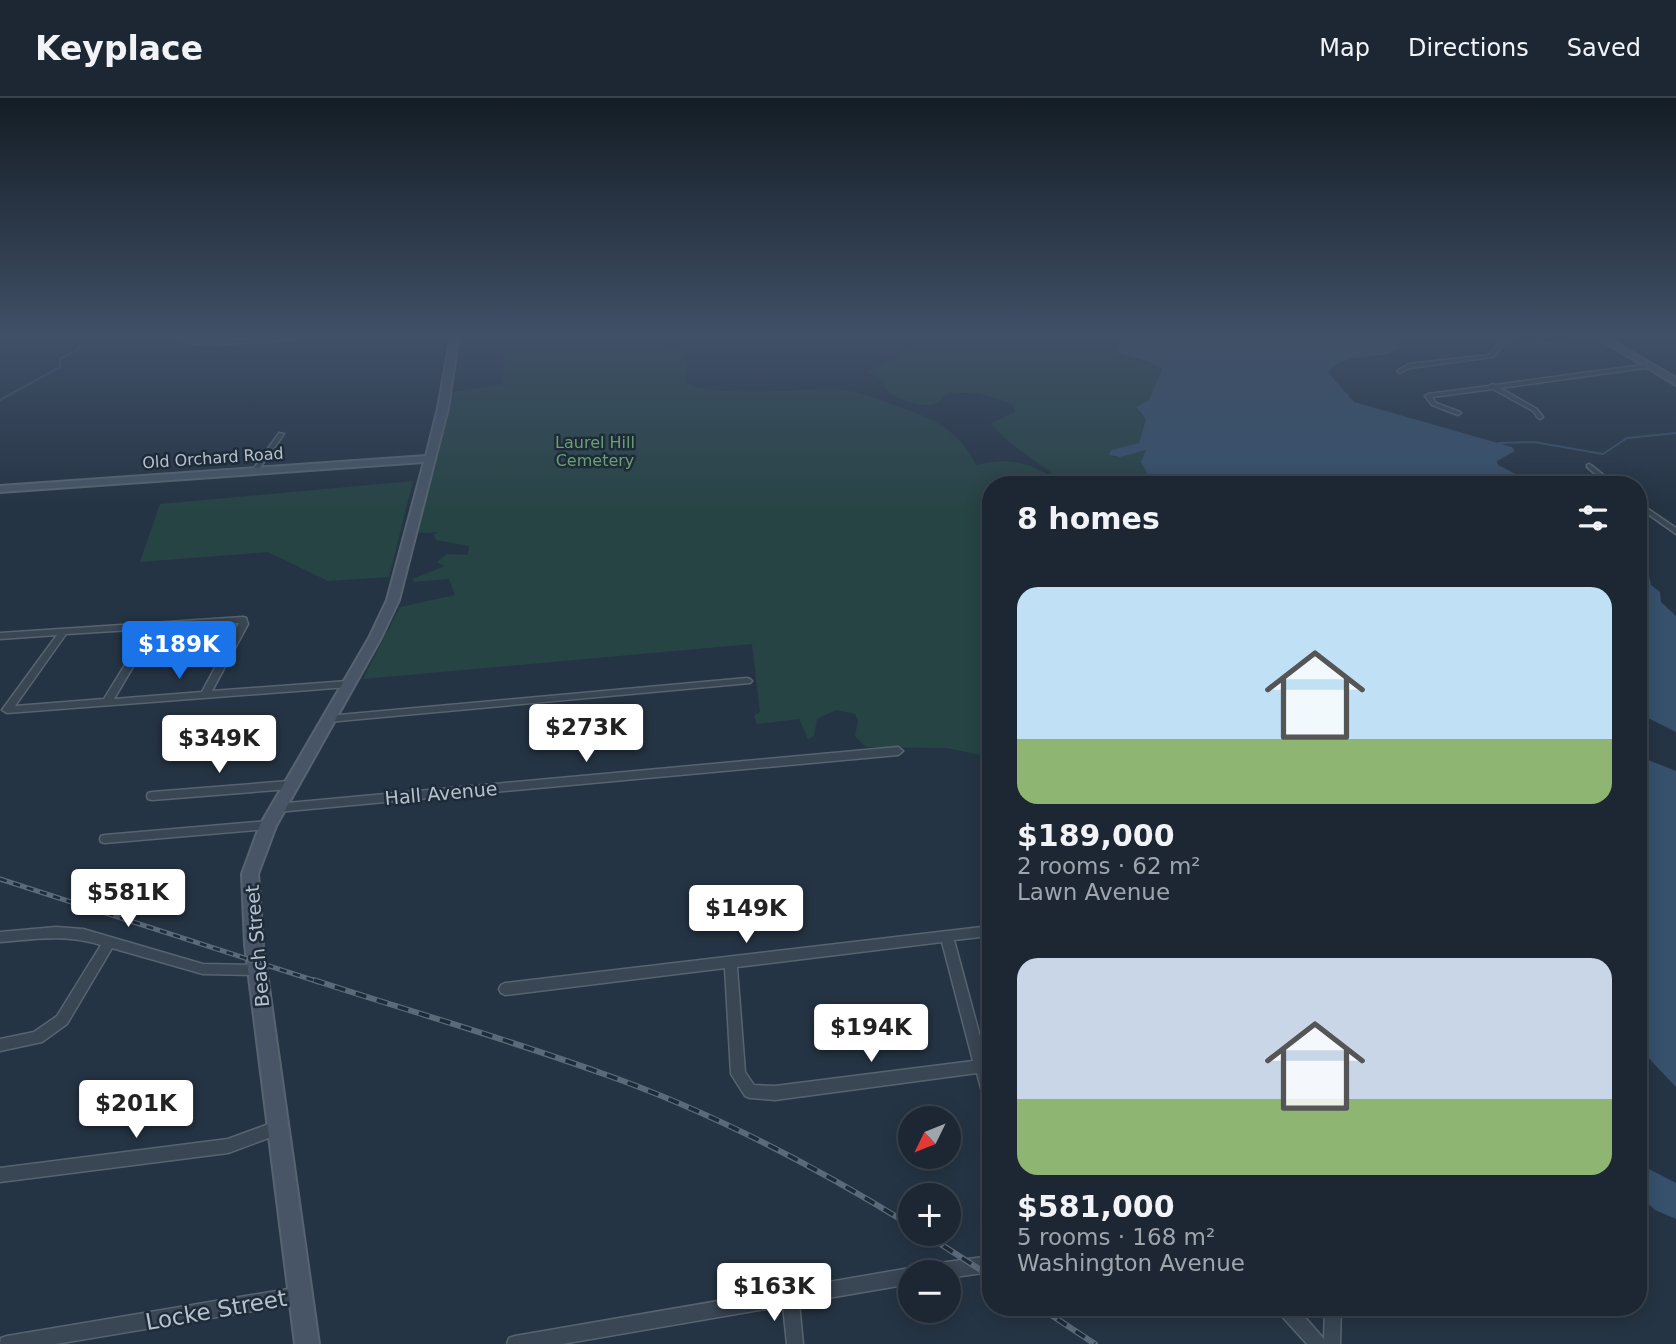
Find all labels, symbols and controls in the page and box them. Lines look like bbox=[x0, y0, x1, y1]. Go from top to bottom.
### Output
text: Keyplace bbox=[35, 29, 203, 68]
text: Map bbox=[1319, 34, 1370, 62]
text: Directions bbox=[1408, 34, 1529, 62]
text: Saved bbox=[1567, 34, 1641, 62]
park label: Laurel Hill Cemetery bbox=[555, 433, 635, 470]
street label: Old Orchard Road bbox=[142, 444, 284, 472]
icon: filters bbox=[1574, 499, 1612, 537]
text: 8 homes bbox=[1017, 501, 1160, 536]
pin: $189K bbox=[130, 622, 228, 681]
text: $189K bbox=[138, 631, 220, 657]
icon: home bbox=[1252, 632, 1378, 758]
pin: $273K bbox=[537, 704, 635, 764]
text: $273K bbox=[545, 714, 627, 740]
pin: $349K bbox=[170, 716, 268, 775]
text: $349K bbox=[178, 725, 260, 751]
street label: Hall Avenue bbox=[384, 777, 498, 809]
text: $189,000 bbox=[1017, 818, 1175, 853]
text: 2 rooms · 62 m² bbox=[1017, 853, 1201, 879]
pin: $581K bbox=[79, 870, 177, 929]
text: $581K bbox=[87, 879, 169, 905]
text: Lawn Avenue bbox=[1017, 879, 1170, 905]
street label: Beach Street bbox=[241, 884, 273, 1008]
pin: $149K bbox=[697, 886, 795, 945]
text: $149K bbox=[705, 895, 787, 921]
icon: home bbox=[1252, 1003, 1378, 1129]
pin: $194K bbox=[822, 1004, 920, 1064]
text: $194K bbox=[830, 1014, 912, 1040]
pin: $201K bbox=[87, 1080, 185, 1140]
text: $201K bbox=[95, 1090, 177, 1116]
north arrow bbox=[898, 1106, 961, 1169]
map controls bbox=[898, 1106, 961, 1323]
button: + bbox=[898, 1183, 961, 1246]
text: $581,000 bbox=[1017, 1189, 1175, 1224]
text: 5 rooms · 168 m² bbox=[1017, 1224, 1215, 1250]
text: Washington Avenue bbox=[1017, 1250, 1245, 1276]
button: − bbox=[898, 1260, 961, 1323]
pin: $163K bbox=[725, 1264, 823, 1323]
text: $163K bbox=[733, 1273, 815, 1299]
street label: Locke Street bbox=[143, 1285, 289, 1335]

